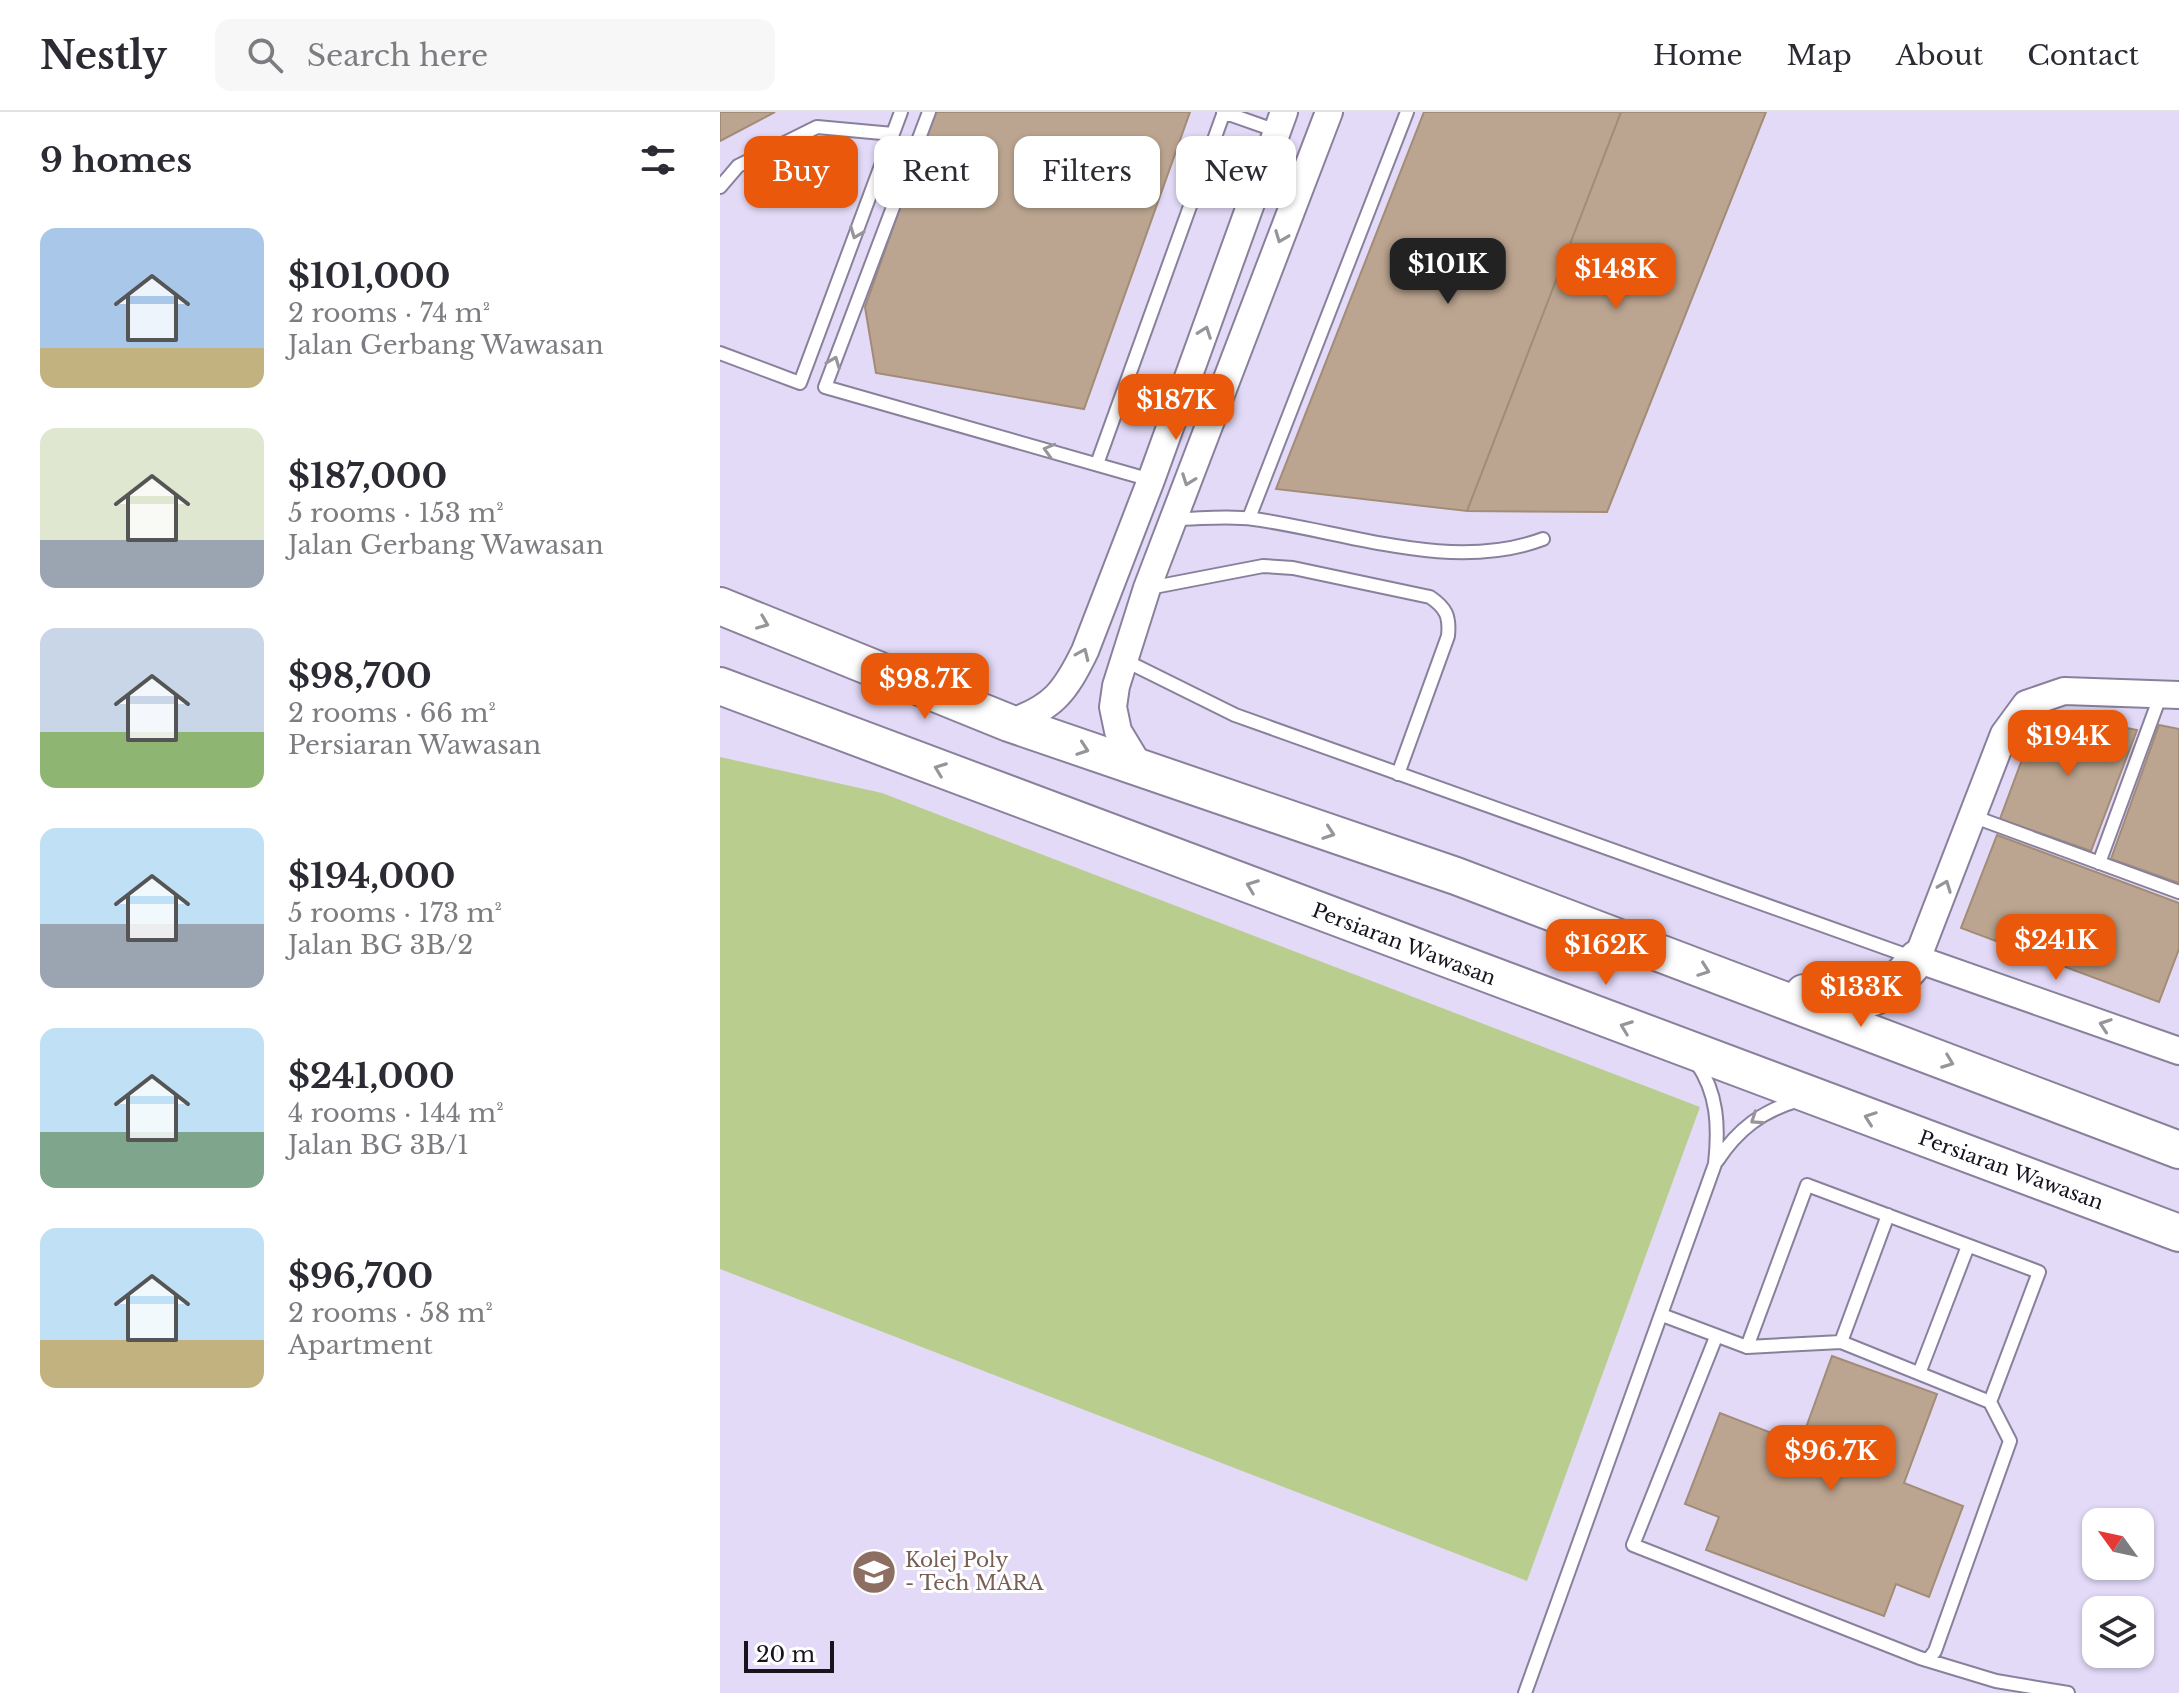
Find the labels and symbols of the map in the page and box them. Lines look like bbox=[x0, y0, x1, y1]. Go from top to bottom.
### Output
one-way arrow bbox=[849, 226, 866, 240]
one-way arrow bbox=[1274, 229, 1291, 243]
pin: $101K bbox=[1392, 238, 1504, 306]
pin: $148K bbox=[1560, 243, 1672, 311]
one-way arrow bbox=[1195, 326, 1211, 340]
one-way arrow bbox=[824, 356, 841, 370]
pin: $187K bbox=[1120, 374, 1232, 442]
one-way arrow bbox=[1043, 443, 1057, 459]
one-way arrow bbox=[1181, 472, 1198, 486]
one-way arrow bbox=[756, 613, 770, 630]
one-way arrow bbox=[1073, 647, 1089, 662]
pin: $98.7K bbox=[860, 653, 990, 721]
pin: $194K bbox=[2012, 710, 2124, 778]
one-way arrow bbox=[1075, 739, 1089, 755]
one-way arrow bbox=[934, 762, 948, 779]
one-way arrow bbox=[1321, 823, 1335, 839]
one-way arrow bbox=[1245, 879, 1259, 896]
one-way arrow bbox=[1935, 880, 1952, 894]
street label: Persiaran Wawasan bbox=[1309, 898, 1499, 990]
pin: $241K bbox=[2000, 914, 2112, 982]
pin: $162K bbox=[1550, 919, 1662, 987]
one-way arrow bbox=[1697, 960, 1711, 977]
pin: $133K bbox=[1805, 961, 1917, 1029]
one-way arrow bbox=[2099, 1019, 2113, 1035]
one-way arrow bbox=[1620, 1020, 1634, 1037]
one-way arrow bbox=[1940, 1052, 1954, 1069]
one-way arrow bbox=[1751, 1110, 1765, 1125]
one-way arrow bbox=[1864, 1111, 1878, 1127]
street label: Persiaran Wawasan bbox=[1915, 1125, 2107, 1215]
pin: $96.7K bbox=[1766, 1425, 1896, 1493]
north arrow bbox=[2082, 1508, 2154, 1580]
school or university icon: Kolej Poly - Tech MARA bbox=[850, 1548, 898, 1596]
place label: Kolej Poly - Tech MARA bbox=[905, 1548, 1044, 1595]
scale bar bbox=[744, 1637, 834, 1673]

